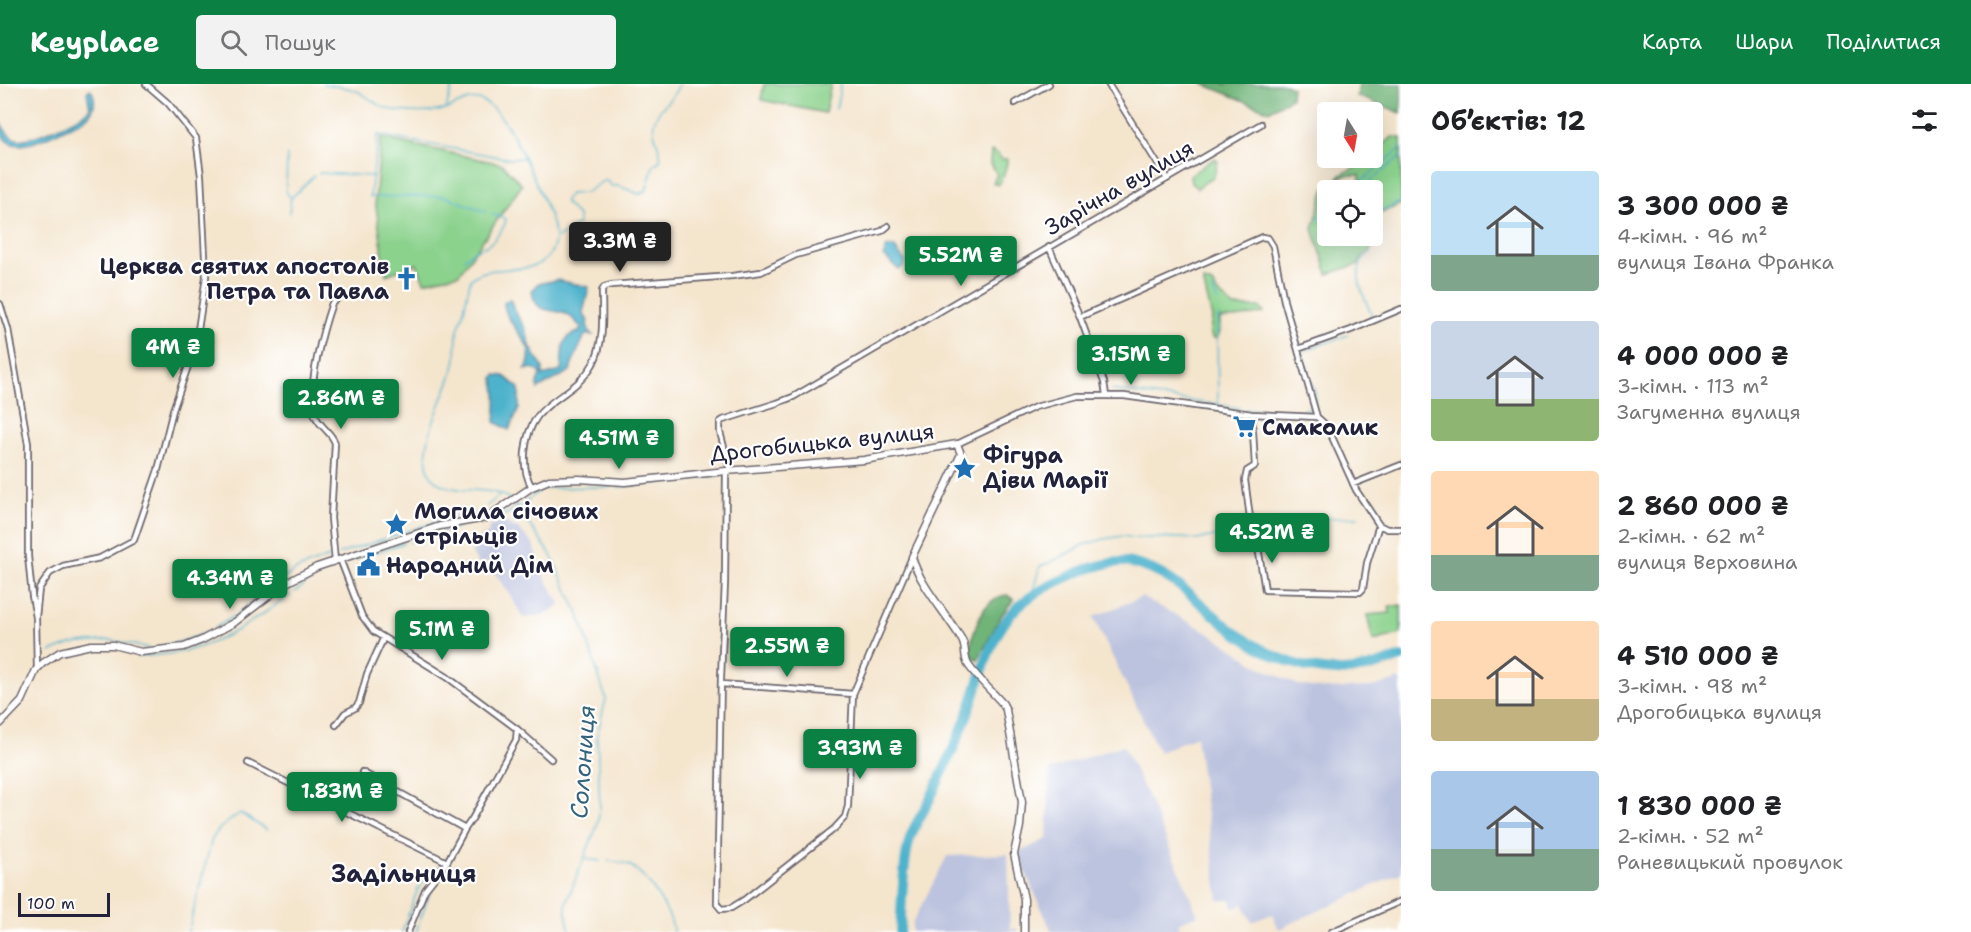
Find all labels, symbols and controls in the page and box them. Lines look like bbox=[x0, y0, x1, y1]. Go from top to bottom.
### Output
search box bbox=[196, 15, 616, 69]
text: Keyplace bbox=[30, 23, 160, 61]
icon: search bbox=[217, 26, 250, 59]
text: Пошук bbox=[265, 28, 336, 57]
text: Карта bbox=[1642, 28, 1702, 56]
text: Шари bbox=[1735, 28, 1793, 56]
text: Поділитися bbox=[1826, 28, 1941, 56]
north arrow bbox=[1317, 102, 1383, 168]
map controls bbox=[1317, 102, 1383, 246]
text: Об’єктів: 12 bbox=[1431, 103, 1585, 138]
icon: filters bbox=[1908, 104, 1941, 137]
street label: Зарічна вулиця bbox=[1040, 133, 1199, 242]
button: locate bbox=[1317, 180, 1383, 246]
text: 3 300 000 ₴ bbox=[1617, 188, 1789, 223]
icon: home bbox=[1479, 195, 1551, 267]
pin: 3.3M ₴ bbox=[571, 222, 669, 273]
text: 4-кімн. · 96 m² bbox=[1617, 223, 1767, 249]
text: 3.3M ₴ bbox=[583, 228, 657, 254]
pin: 5.52M ₴ bbox=[906, 236, 1016, 287]
text: 5.52M ₴ bbox=[919, 242, 1003, 268]
text: вулиця Івана Франка bbox=[1617, 249, 1834, 275]
place label: Церква святих апостолів Петра та Павла bbox=[99, 252, 389, 306]
church icon: Церква святих апостолів Петра та Павла bbox=[394, 266, 420, 292]
pin: 4M ₴ bbox=[137, 328, 209, 379]
text: 4M ₴ bbox=[145, 334, 201, 360]
pin: 3.15M ₴ bbox=[1076, 335, 1186, 386]
text: 4 000 000 ₴ bbox=[1617, 338, 1789, 373]
text: 3.15M ₴ bbox=[1091, 341, 1171, 367]
icon: home bbox=[1479, 345, 1551, 417]
text: 3-кімн. · 113 m² bbox=[1617, 373, 1769, 399]
pin: 2.86M ₴ bbox=[286, 379, 396, 430]
text: 2.86M ₴ bbox=[297, 385, 385, 411]
text: Загуменна вулиця bbox=[1617, 399, 1801, 425]
place label: Смаколик bbox=[1262, 413, 1379, 442]
supermarket icon: Смаколик bbox=[1231, 414, 1257, 440]
street label: Дрогобицька вулиця bbox=[708, 416, 936, 469]
pin: 4.51M ₴ bbox=[564, 419, 674, 470]
text: 4.51M ₴ bbox=[579, 425, 659, 451]
place label: Фігура Діви Марії bbox=[983, 441, 1109, 495]
place icon: Фігура Діви Марії bbox=[952, 455, 978, 481]
text: 2 860 000 ₴ bbox=[1617, 488, 1789, 523]
icon: home bbox=[1479, 495, 1551, 567]
place label: Могила січових стрільців bbox=[414, 497, 599, 551]
place icon: Могила січових стрільців bbox=[383, 511, 409, 537]
pin: 4.52M ₴ bbox=[1217, 513, 1327, 564]
text: 4.52M ₴ bbox=[1229, 519, 1315, 545]
text: 2-кімн. · 62 m² bbox=[1617, 523, 1765, 549]
text: вулиця Верховина bbox=[1617, 549, 1798, 575]
place label: Народний Дім bbox=[386, 551, 553, 580]
public building icon: Народний Дім bbox=[355, 552, 381, 578]
pin: 4.34M ₴ bbox=[175, 559, 285, 610]
text: 4.34M ₴ bbox=[186, 565, 274, 591]
pin: 5.1M ₴ bbox=[393, 610, 491, 661]
text: 5.1M ₴ bbox=[409, 616, 475, 642]
pin: 2.55M ₴ bbox=[732, 627, 842, 678]
text: 2.55M ₴ bbox=[744, 633, 830, 659]
text: 4 510 000 ₴ bbox=[1617, 638, 1779, 673]
icon: home bbox=[1479, 645, 1551, 717]
text: 3-кімн. · 98 m² bbox=[1617, 673, 1767, 699]
text: Дрогобицька вулиця bbox=[1617, 699, 1822, 725]
water label: Солониця bbox=[563, 704, 603, 820]
pin: 3.93M ₴ bbox=[805, 729, 915, 780]
text: 3.93M ₴ bbox=[817, 735, 903, 761]
pin: 1.83M ₴ bbox=[287, 772, 397, 823]
text: 1.83M ₴ bbox=[301, 778, 383, 804]
text: 1 830 000 ₴ bbox=[1617, 788, 1782, 823]
icon: home bbox=[1479, 795, 1551, 867]
text: 2-кімн. · 52 m² bbox=[1617, 823, 1764, 849]
text: Раневицький провулок bbox=[1617, 849, 1843, 875]
district label: Задільниця bbox=[332, 858, 476, 890]
scale bar bbox=[18, 890, 110, 918]
text: 100 m bbox=[27, 893, 75, 914]

